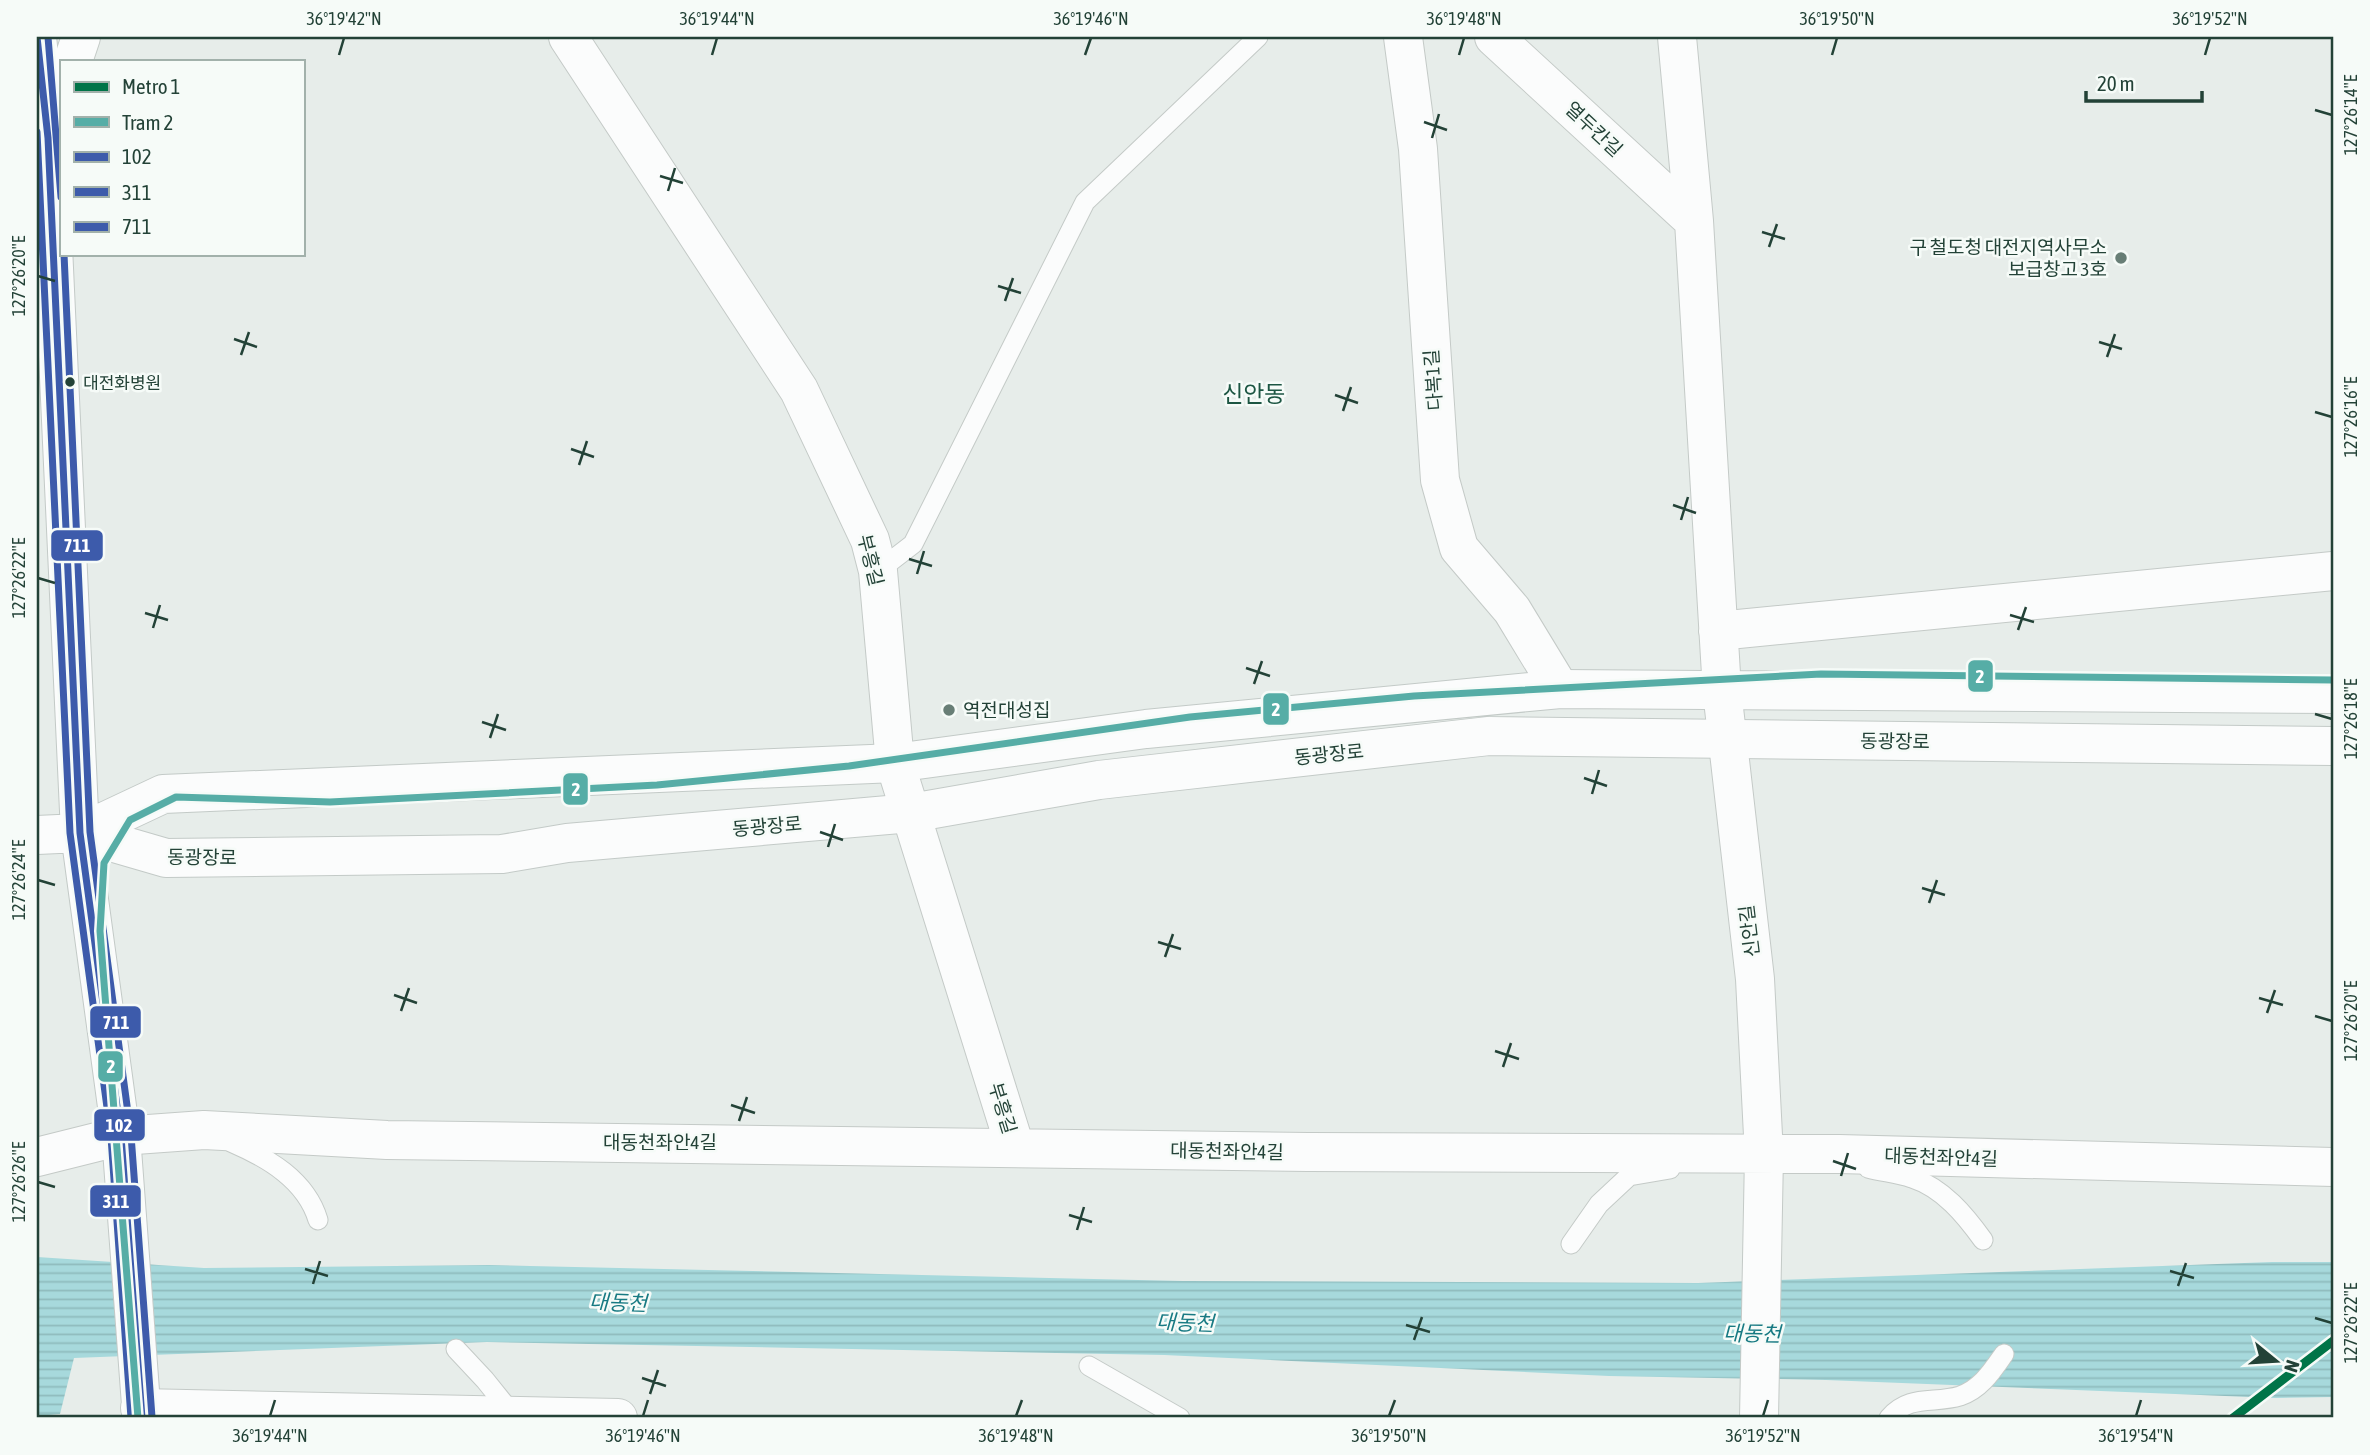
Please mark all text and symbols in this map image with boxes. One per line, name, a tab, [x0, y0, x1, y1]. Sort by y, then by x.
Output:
text: 36°19'42"N	[306, 8, 382, 29]
text: 36°19'44"N	[679, 8, 755, 29]
text: 36°19'46"N	[1053, 8, 1129, 29]
text: 36°19'48"N	[1426, 8, 1502, 29]
text: 36°19'50"N	[1799, 8, 1875, 29]
text: 36°19'52"N	[2172, 8, 2248, 29]
legend	[60, 60, 304, 256]
scale bar	[2086, 60, 2202, 104]
text: 20 m	[2097, 71, 2135, 95]
text: Metro 1	[122, 74, 180, 98]
text: 127°26'14"E	[2340, 74, 2361, 155]
street label: 열두칸길	[1561, 97, 1627, 161]
text: Tram 2	[122, 110, 173, 134]
text: 102	[122, 144, 152, 168]
text: 311	[122, 180, 152, 204]
text: 711	[122, 214, 152, 238]
text: 127°26'20"E	[8, 235, 29, 316]
place label: 구 철도청 대전지역사무소 보급창고 3호	[1910, 236, 2107, 280]
marker: 구 철도청 대전지역사무소 보급창고 3호	[2113, 250, 2129, 266]
street label: 다복1길	[1420, 349, 1446, 411]
place label: 대전화병원	[83, 373, 161, 393]
marker: 대전화병원	[63, 375, 77, 389]
text: 127°26'16"E	[2340, 376, 2361, 457]
district label: 신안동	[1222, 381, 1286, 407]
line badge: 711	[50, 529, 104, 562]
street label: 부흥길	[854, 532, 888, 588]
text: 711	[64, 534, 90, 556]
text: 127°26'22"E	[8, 537, 29, 618]
line badge: 2	[1967, 659, 1994, 693]
text: 2	[1976, 665, 1985, 687]
text: 127°26'18"E	[2340, 678, 2361, 759]
line badge: 2	[1262, 692, 1290, 726]
text: 2	[1272, 698, 1281, 720]
place label: 역전대성집	[963, 699, 1050, 721]
marker: 역전대성집	[941, 702, 957, 718]
street label: 동광장로	[1860, 729, 1930, 753]
street label: 동광장로	[1293, 739, 1365, 769]
line badge: 2	[562, 772, 589, 806]
text: 2	[572, 778, 581, 800]
street label: 동광장로	[731, 812, 803, 840]
text: 127°26'24"E	[8, 839, 29, 920]
street label: 동광장로	[167, 845, 237, 869]
street label: 신안길	[1735, 904, 1763, 958]
text: 127°26'20"E	[2340, 980, 2361, 1061]
line badge: 711	[89, 1005, 142, 1039]
text: 711	[103, 1011, 129, 1033]
line badge: 2	[97, 1050, 124, 1083]
text: 2	[107, 1055, 116, 1077]
street label: 부흥길	[985, 1080, 1021, 1136]
line badge: 102	[93, 1108, 146, 1142]
text: 102	[106, 1114, 132, 1136]
street label: 대동천좌안4길	[603, 1131, 717, 1153]
street label: 대동천좌안4길	[1170, 1139, 1284, 1163]
text: 127°26'26"E	[8, 1141, 29, 1222]
street label: 대동천좌안4길	[1884, 1144, 1998, 1170]
line badge: 311	[89, 1184, 142, 1218]
text: 311	[103, 1190, 129, 1212]
text: 127°26'22"E	[2340, 1282, 2361, 1363]
water label: 대동천	[589, 1289, 650, 1315]
water label: 대동천	[1156, 1309, 1217, 1335]
water label: 대동천	[1723, 1320, 1784, 1346]
north arrow	[2240, 1326, 2310, 1396]
text: N	[2280, 1358, 2304, 1375]
text: 36°19'44"N	[232, 1425, 308, 1446]
text: 36°19'46"N	[605, 1425, 681, 1446]
text: 36°19'48"N	[978, 1425, 1054, 1446]
text: 36°19'50"N	[1351, 1425, 1427, 1446]
text: 36°19'52"N	[1725, 1425, 1801, 1446]
text: 36°19'54"N	[2098, 1425, 2174, 1446]

